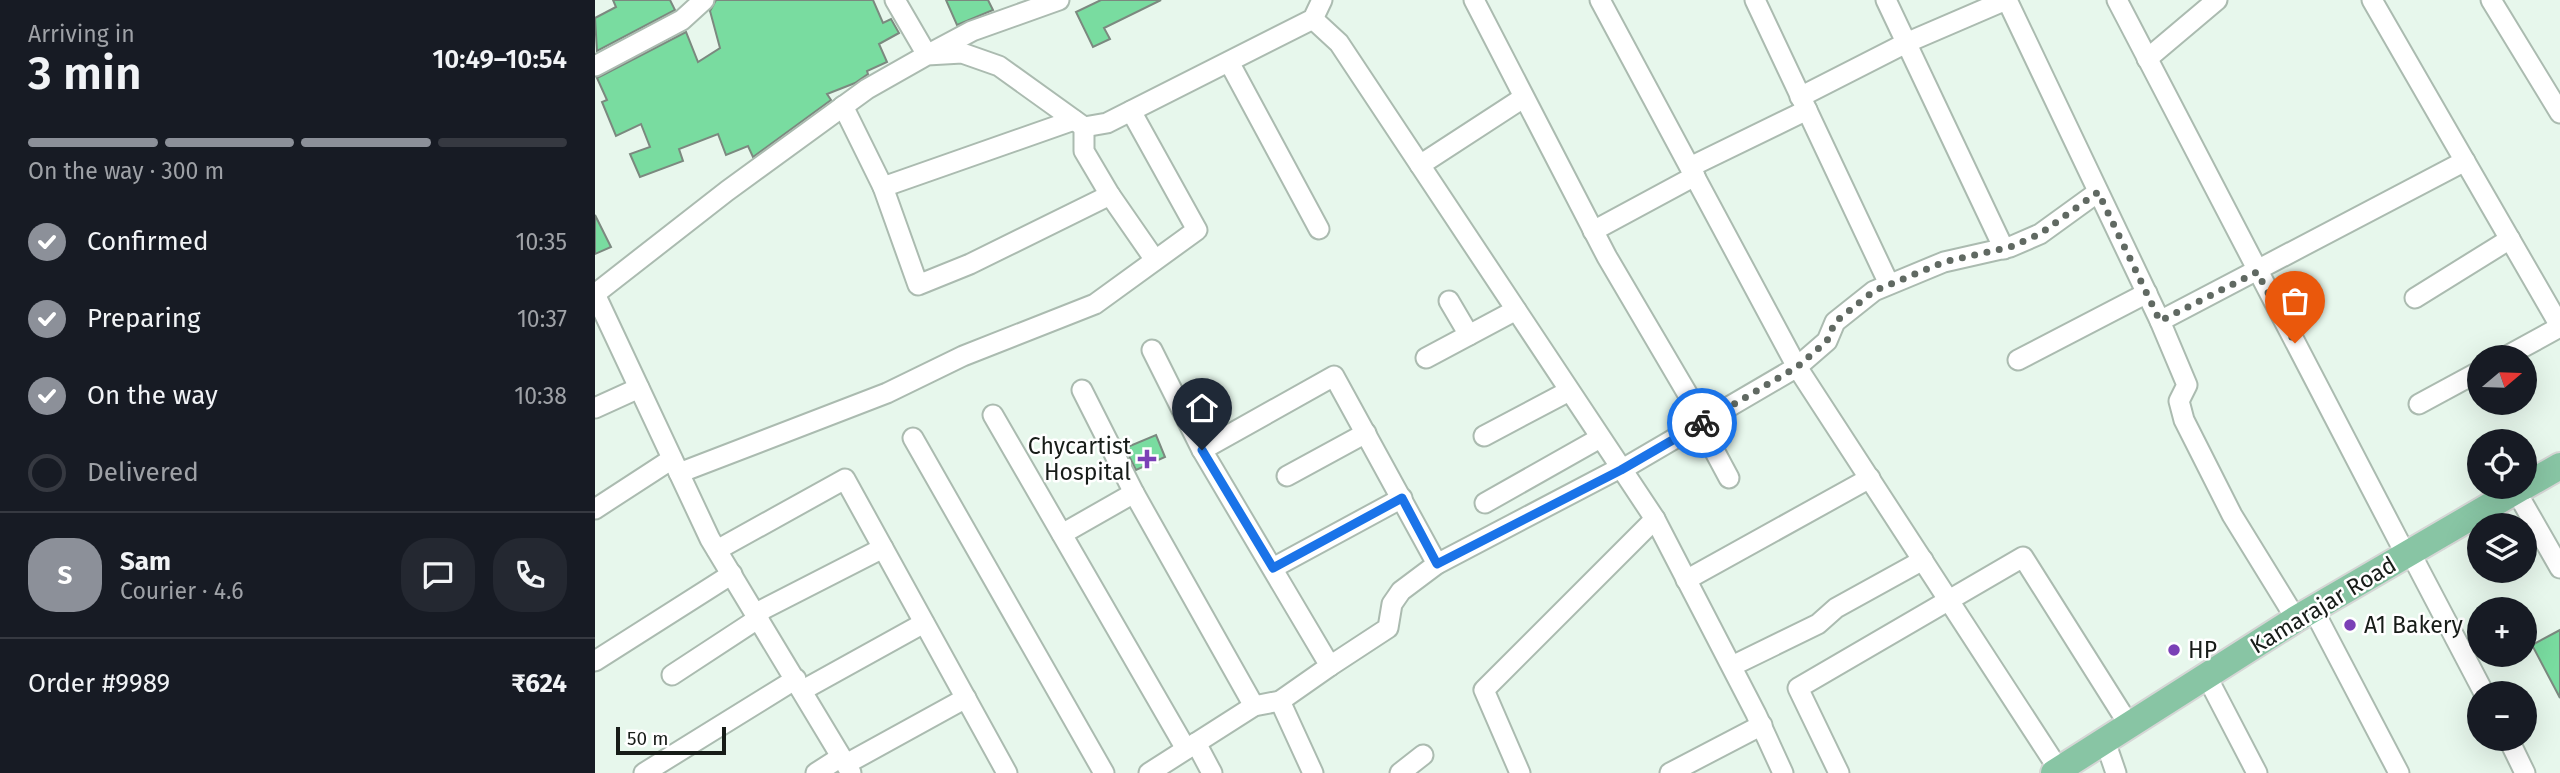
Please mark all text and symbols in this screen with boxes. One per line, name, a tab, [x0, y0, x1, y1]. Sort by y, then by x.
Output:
text: Arriving in	[28, 20, 135, 48]
text: 10:49–10:54	[432, 44, 567, 75]
text: 3 min	[28, 46, 142, 101]
text: On the way · 300 m	[28, 157, 224, 185]
icon: check	[28, 223, 66, 261]
text: Confirmed	[87, 226, 208, 257]
text: 10:35	[515, 228, 567, 256]
pin	[2265, 271, 2325, 343]
icon: bag	[2276, 282, 2314, 320]
icon: check	[28, 300, 66, 338]
text: Preparing	[87, 303, 200, 334]
text: 10:37	[517, 305, 567, 333]
north arrow	[2467, 345, 2537, 415]
map controls	[2467, 345, 2537, 751]
icon: check	[28, 377, 66, 415]
pin	[1172, 378, 1232, 450]
text: On the way	[87, 380, 218, 411]
text: 10:38	[514, 382, 567, 410]
courier	[1667, 388, 1737, 458]
icon: home	[1183, 389, 1221, 427]
icon: bike	[1683, 404, 1721, 442]
button: locate	[2467, 429, 2537, 499]
place label: Chycartist Hospital	[1028, 432, 1132, 486]
marker: Chycartist Hospital	[1137, 449, 1157, 469]
text: Delivered	[87, 457, 199, 488]
button: layers	[2467, 513, 2537, 583]
button: chat	[401, 538, 475, 612]
button: phone	[493, 538, 567, 612]
text: Sam	[120, 546, 171, 577]
street label: Kamarajar Road	[2245, 550, 2401, 660]
text: S	[58, 560, 72, 591]
text: Courier · 4.6	[120, 577, 244, 605]
button: +	[2467, 597, 2537, 667]
place label: A1 Bakery	[2364, 611, 2464, 639]
marker: A1 Bakery	[2342, 617, 2358, 633]
place label: HP	[2188, 636, 2217, 664]
marker: HP	[2166, 642, 2182, 658]
text: Order #9989	[28, 668, 170, 699]
text: ₹624	[511, 668, 567, 699]
button: −	[2467, 681, 2537, 751]
scale bar	[616, 724, 726, 756]
text: 50 m	[627, 727, 668, 750]

